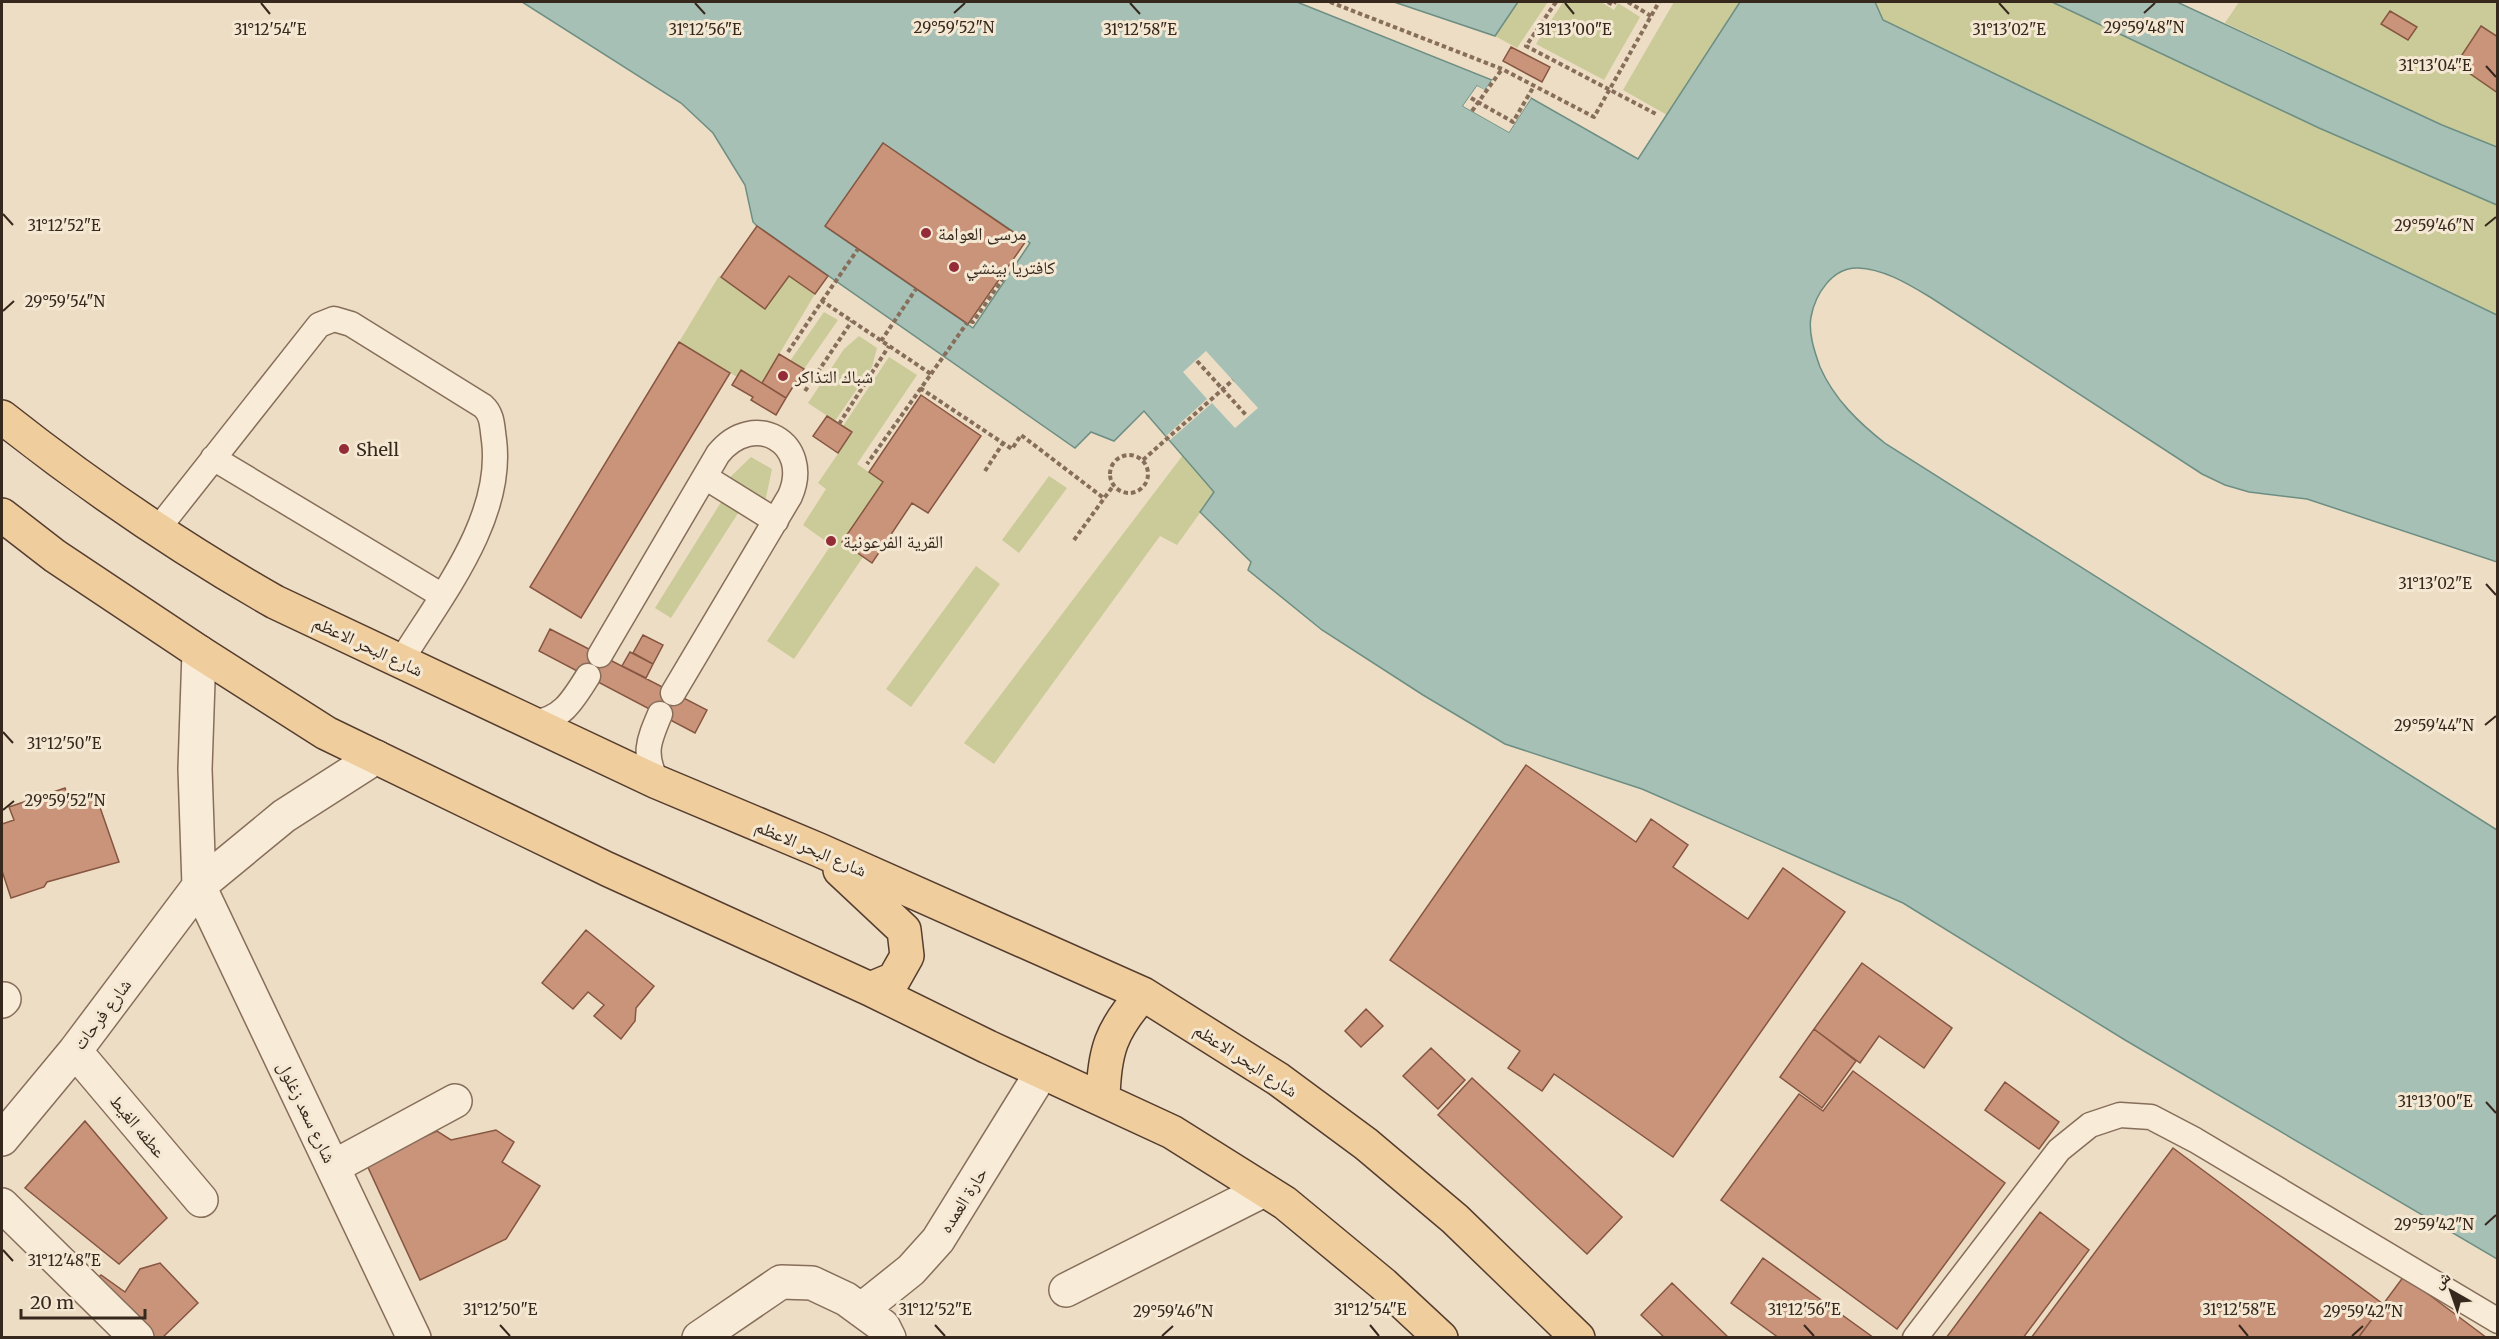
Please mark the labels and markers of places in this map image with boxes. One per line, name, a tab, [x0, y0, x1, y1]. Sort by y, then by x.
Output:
place label: مرسى العوامة	[938, 222, 1027, 245]
marker: مرسى العوامة	[919, 226, 933, 240]
place label: كافتريا بينشي	[966, 256, 1056, 282]
marker: كافتريا بينشي	[947, 260, 961, 274]
place label: شباك التذاكر	[794, 365, 873, 388]
marker: شباك التذاكر	[776, 369, 790, 383]
place label: Shell	[356, 438, 399, 461]
marker: Shell	[337, 442, 351, 456]
place label: القرية الفرعونية	[843, 530, 943, 553]
marker: القرية الفرعونية	[824, 534, 838, 548]

